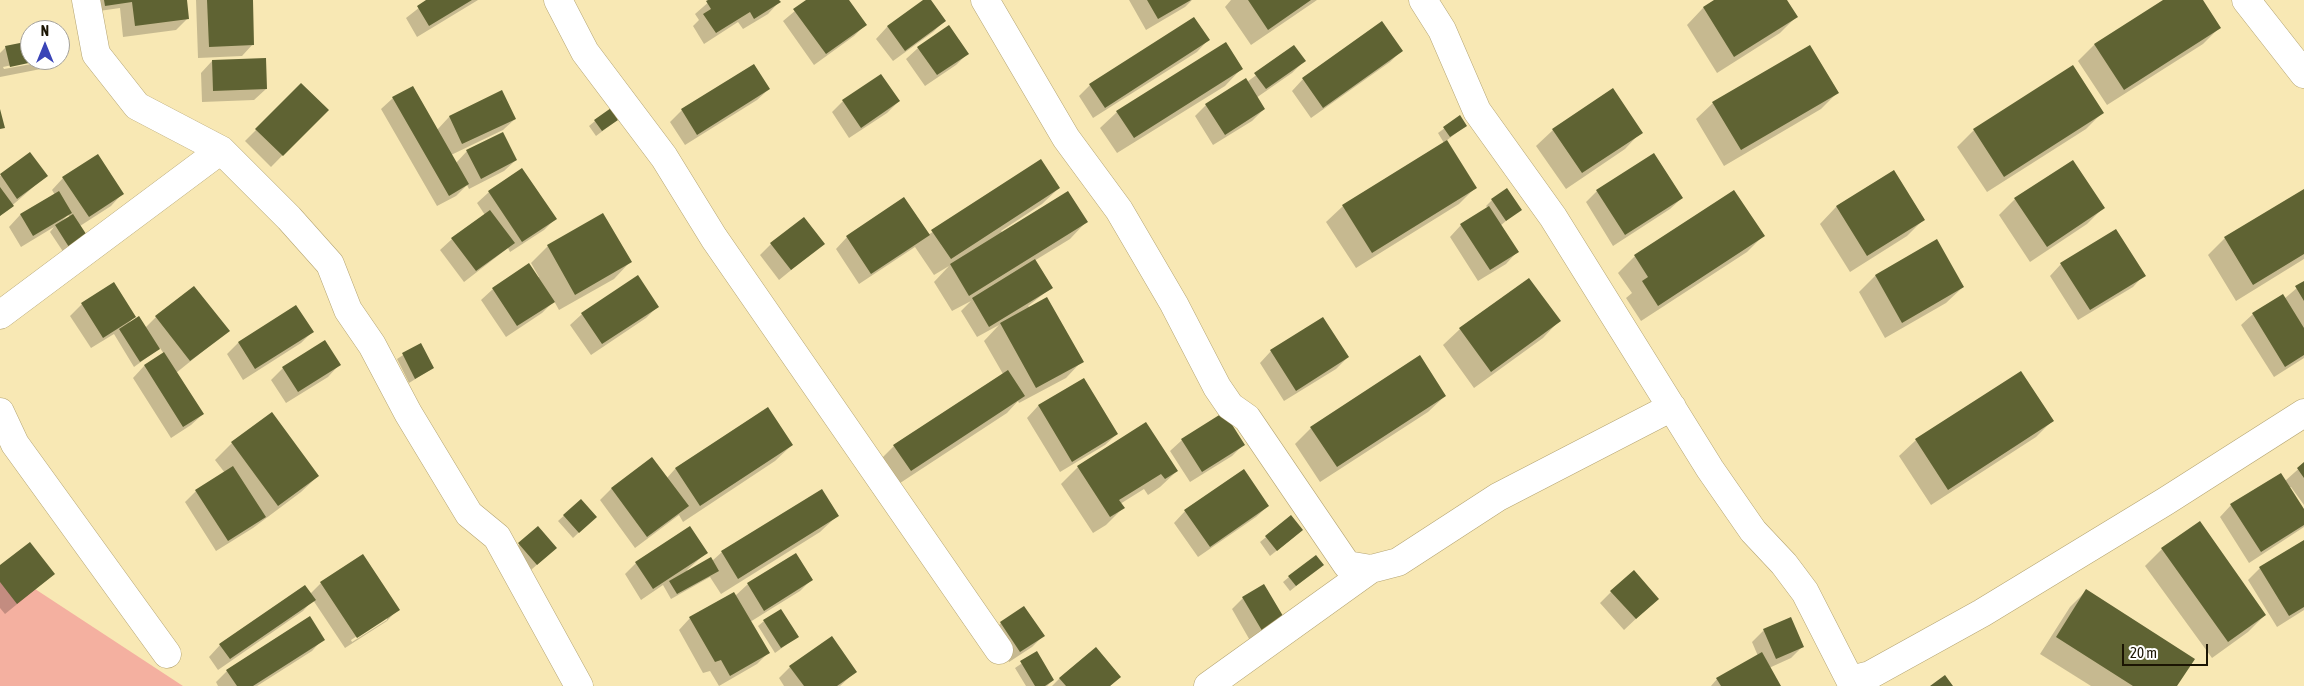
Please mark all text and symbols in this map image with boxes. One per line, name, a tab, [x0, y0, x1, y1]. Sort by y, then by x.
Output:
north arrow	[20, 20, 70, 70]
text: N	[41, 23, 49, 39]
scale bar	[2124, 634, 2210, 666]
text: 20 m	[2130, 644, 2157, 661]

